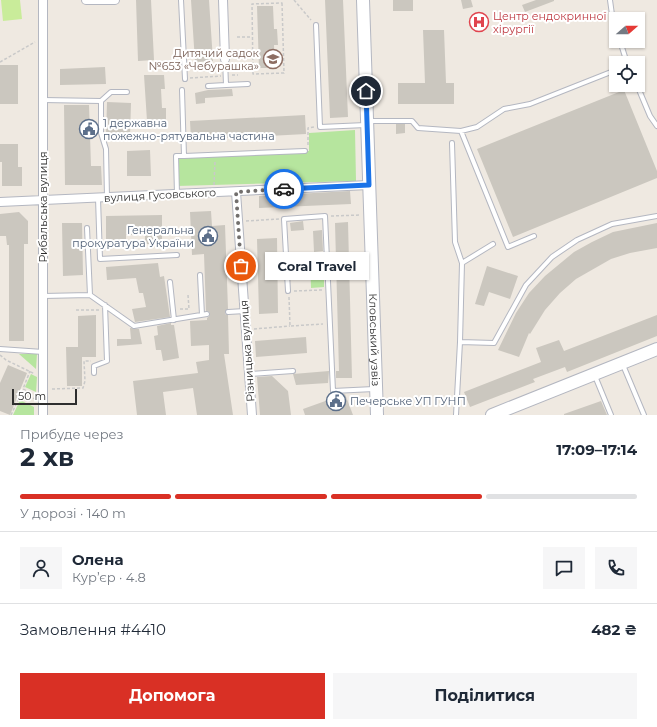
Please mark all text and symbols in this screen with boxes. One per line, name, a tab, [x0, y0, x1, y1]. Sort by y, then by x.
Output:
place label: Центр ендокринної хірургії	[493, 9, 607, 36]
hospital icon: Центр ендокринної хірургії	[468, 11, 490, 33]
north arrow	[609, 12, 645, 48]
map controls	[609, 12, 645, 92]
place label: Дитячий садок №653 «Чебурашка»	[149, 46, 260, 73]
school or university icon: Дитячий садок №653 «Чебурашка»	[262, 48, 284, 70]
button: locate	[609, 56, 645, 92]
pin	[349, 74, 383, 108]
icon: home	[355, 80, 377, 102]
place label: 1 державна пожежно-рятувальна частина	[103, 116, 275, 143]
public building icon: 1 державна пожежно-рятувальна частина	[78, 118, 100, 140]
street label: Рибальська вулиця	[36, 151, 50, 263]
courier	[264, 169, 304, 209]
icon: car	[273, 178, 295, 200]
street label: вулиця Гусовського	[103, 185, 217, 205]
place label: Генеральна прокуратура України	[72, 223, 194, 250]
public building icon: Генеральна прокуратура України	[197, 225, 219, 247]
pin	[224, 249, 258, 283]
callout: Coral Travel	[265, 252, 369, 280]
icon: bag	[230, 255, 252, 277]
text: Coral Travel	[278, 258, 356, 274]
street label: Кловський узвіз	[366, 293, 383, 386]
street label: Різницька вулиця	[236, 300, 258, 402]
scale bar	[12, 387, 77, 406]
text: 50 m	[18, 389, 46, 403]
public building icon: Печерське УП ГУНП	[325, 390, 347, 412]
place label: Печерське УП ГУНП	[350, 394, 466, 408]
text: Прибуде через	[20, 426, 124, 442]
text: 17:09–17:14	[556, 440, 637, 459]
text: 2 хв	[20, 441, 74, 473]
text: У дорозі · 140 m	[20, 505, 126, 521]
button: person	[20, 547, 62, 589]
button: chat	[543, 547, 585, 589]
button: phone	[595, 547, 637, 589]
text: Олена	[72, 550, 123, 569]
text: Кур’єр · 4.8	[72, 569, 146, 585]
text: Замовлення #4410	[20, 620, 166, 639]
text: 482 ₴	[591, 620, 637, 639]
button: Допомога	[20, 673, 325, 719]
button: Поділитися	[333, 673, 637, 719]

